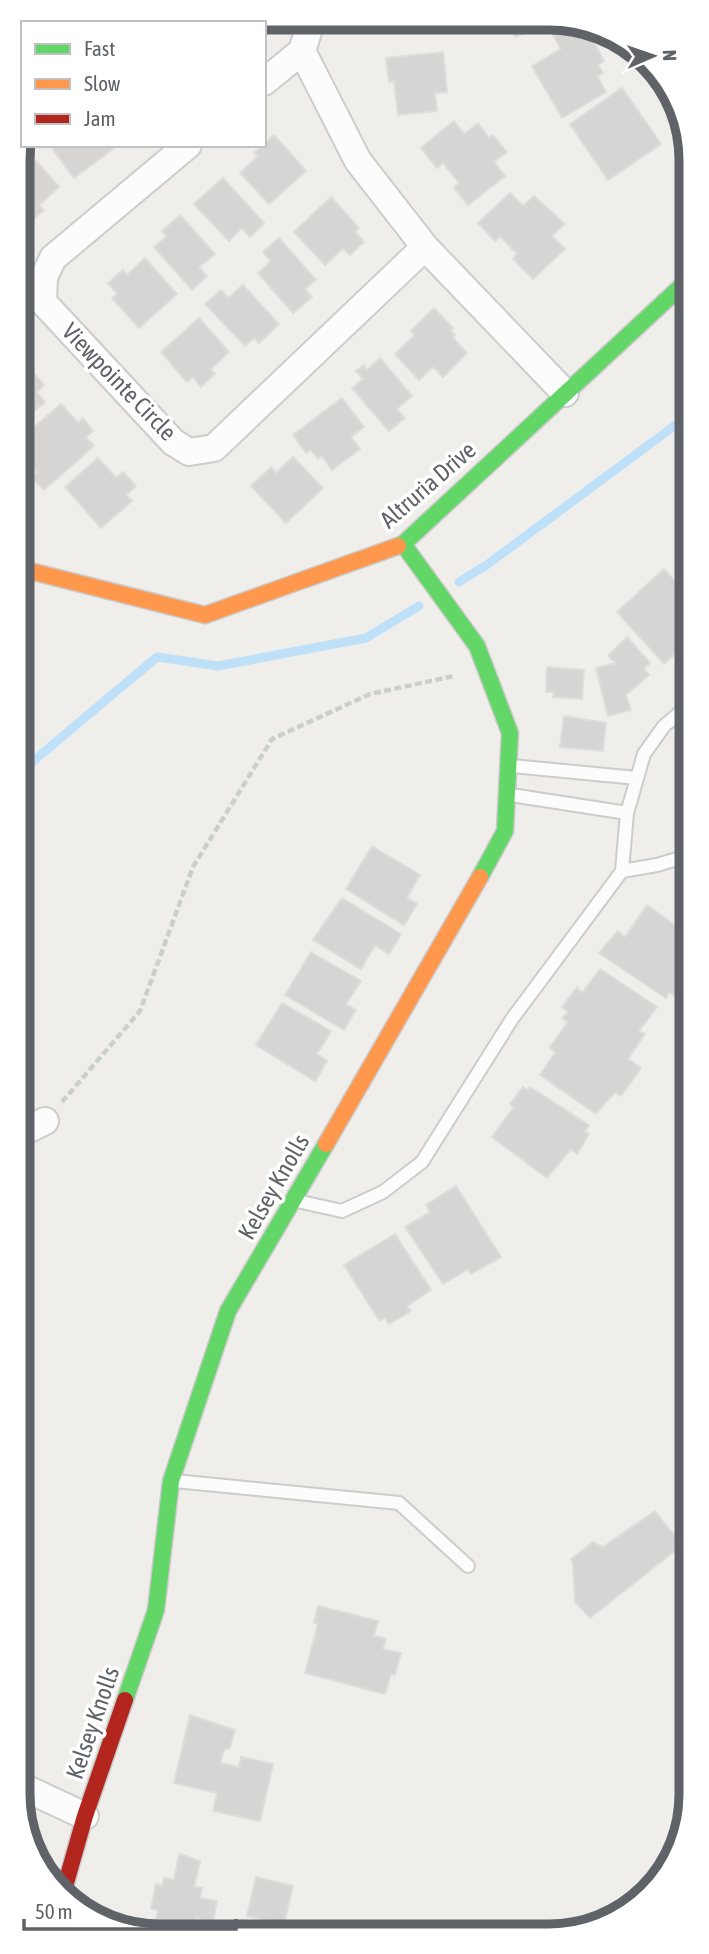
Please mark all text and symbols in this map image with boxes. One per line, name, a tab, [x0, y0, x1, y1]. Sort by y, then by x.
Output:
legend	[21, 21, 266, 147]
north arrow	[618, 21, 688, 91]
text: Fast	[84, 36, 115, 60]
text: N	[659, 49, 681, 61]
text: Slow	[84, 71, 121, 95]
text: Jam	[84, 106, 116, 130]
street label: Viewpointe Circle	[57, 318, 182, 446]
street label: Altruria Drive	[375, 436, 481, 533]
street label: Kelsey Knolls	[233, 1129, 314, 1244]
street label: Kelsey Knolls	[61, 1663, 124, 1782]
scale bar	[24, 1888, 236, 1932]
text: 50 m	[35, 1899, 73, 1923]

